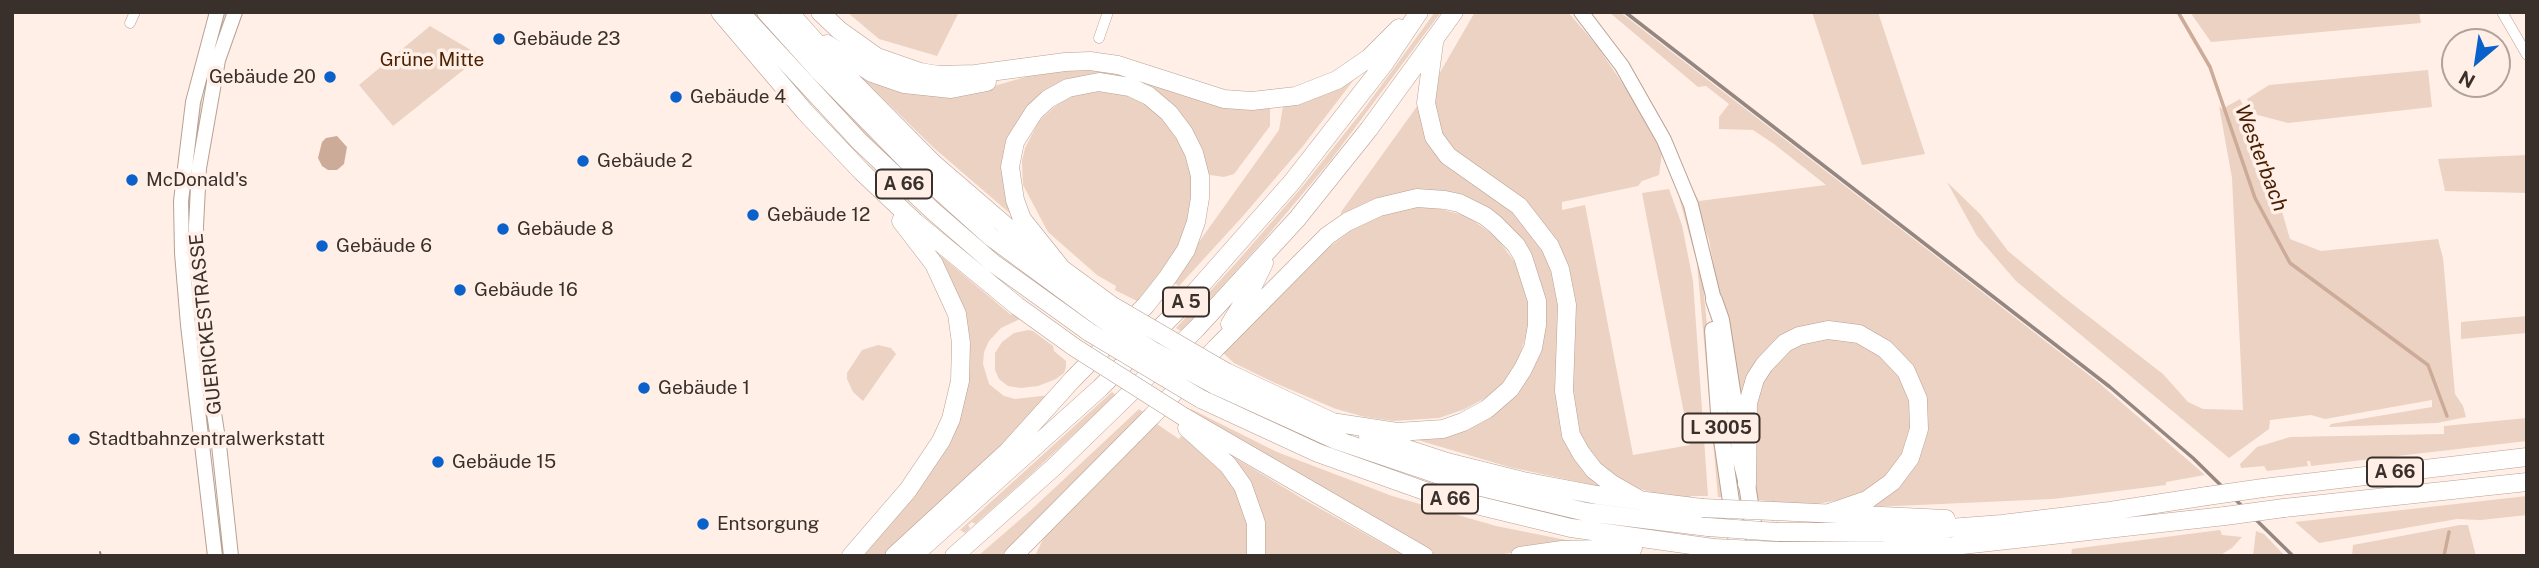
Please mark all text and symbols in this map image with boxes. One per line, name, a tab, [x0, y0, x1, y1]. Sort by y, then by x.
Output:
place label: Gebäude 23	[513, 28, 620, 50]
north arrow	[2441, 28, 2511, 98]
marker: Gebäude 23	[491, 31, 507, 47]
park label: Grüne Mitte	[380, 49, 484, 71]
place label: Gebäude 20	[209, 66, 316, 88]
text: N	[2455, 66, 2479, 93]
marker: Gebäude 20	[322, 69, 338, 85]
place label: Gebäude 4	[690, 86, 786, 108]
marker: Gebäude 4	[668, 89, 684, 105]
water label: Westerbach	[2229, 101, 2293, 215]
place label: Gebäude 2	[597, 150, 692, 172]
marker: Gebäude 2	[575, 153, 591, 169]
place label: McDonald's	[146, 169, 248, 191]
road number: A 66	[876, 169, 932, 198]
marker: McDonald's	[124, 172, 140, 188]
place label: Gebäude 12	[767, 204, 870, 226]
marker: Gebäude 12	[745, 207, 761, 223]
place label: Gebäude 8	[517, 218, 613, 240]
marker: Gebäude 8	[495, 221, 511, 237]
street label: GUERICKESTRASSE	[185, 232, 227, 416]
place label: Gebäude 6	[336, 235, 432, 257]
marker: Gebäude 6	[314, 238, 330, 254]
place label: Gebäude 16	[474, 279, 578, 301]
marker: Gebäude 16	[452, 282, 468, 298]
road number: A 5	[1163, 288, 1209, 316]
place label: Gebäude 1	[658, 377, 750, 399]
marker: Gebäude 1	[636, 380, 652, 396]
road number: L 3005	[1682, 414, 1760, 442]
place label: Stadtbahnzentralwerkstatt	[88, 428, 325, 450]
marker: Stadtbahnzentralwerkstatt	[66, 431, 82, 447]
place label: Gebäude 15	[452, 451, 556, 473]
marker: Gebäude 15	[430, 454, 446, 470]
road number: A 66	[2367, 458, 2423, 486]
road number: A 66	[1422, 485, 1478, 514]
place label: Entsorgung	[717, 513, 819, 535]
marker: Entsorgung	[695, 516, 711, 532]

